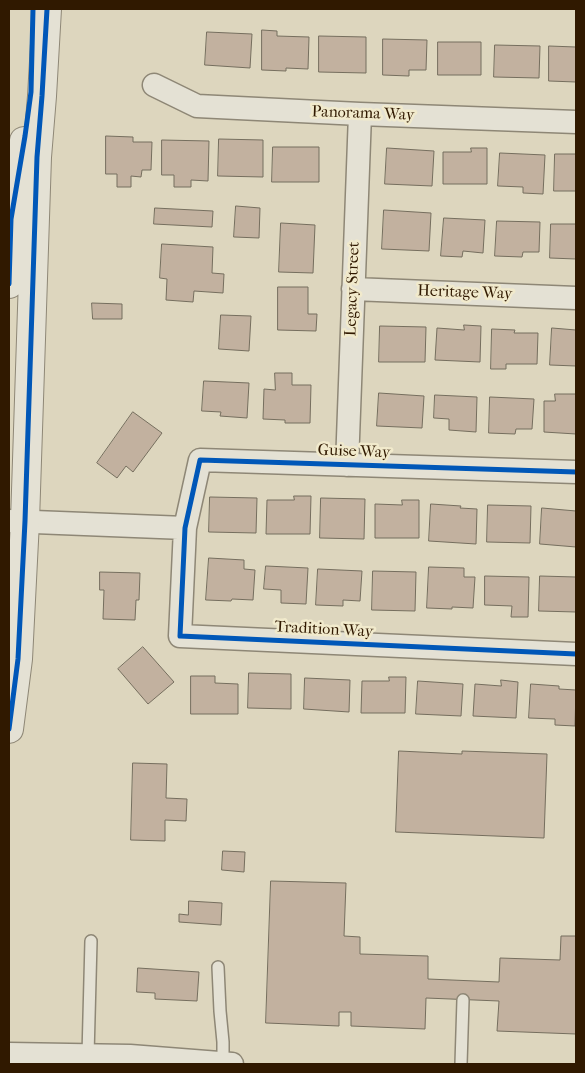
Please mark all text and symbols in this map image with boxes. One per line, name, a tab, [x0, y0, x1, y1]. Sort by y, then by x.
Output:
street label: Panorama Way	[311, 103, 415, 125]
street label: Legacy Street	[342, 241, 364, 337]
street label: Heritage Way	[417, 282, 513, 304]
street label: Guise Way	[317, 441, 391, 463]
street label: Tradition Way	[274, 618, 374, 642]

